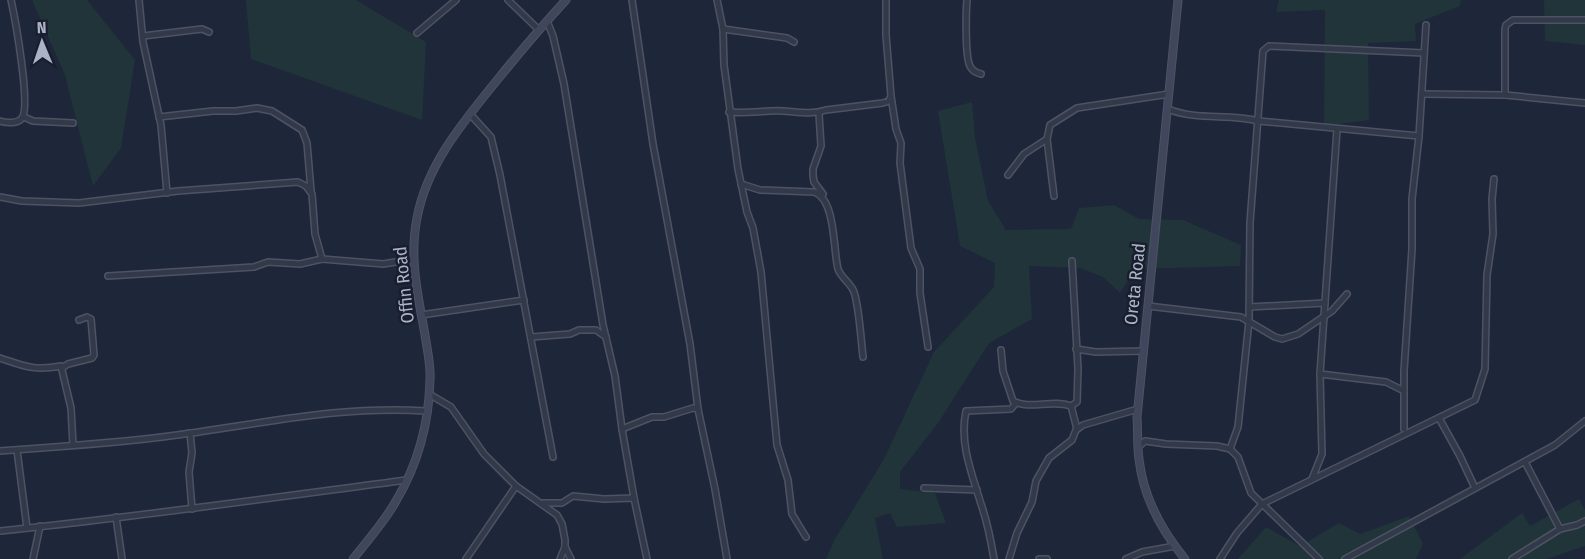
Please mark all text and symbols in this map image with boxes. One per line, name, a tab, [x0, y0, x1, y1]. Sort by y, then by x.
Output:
north arrow	[12, 12, 72, 72]
text: N	[36, 18, 47, 37]
street label: Oreta Road	[1120, 242, 1150, 326]
street label: Offin Road	[389, 245, 419, 325]

